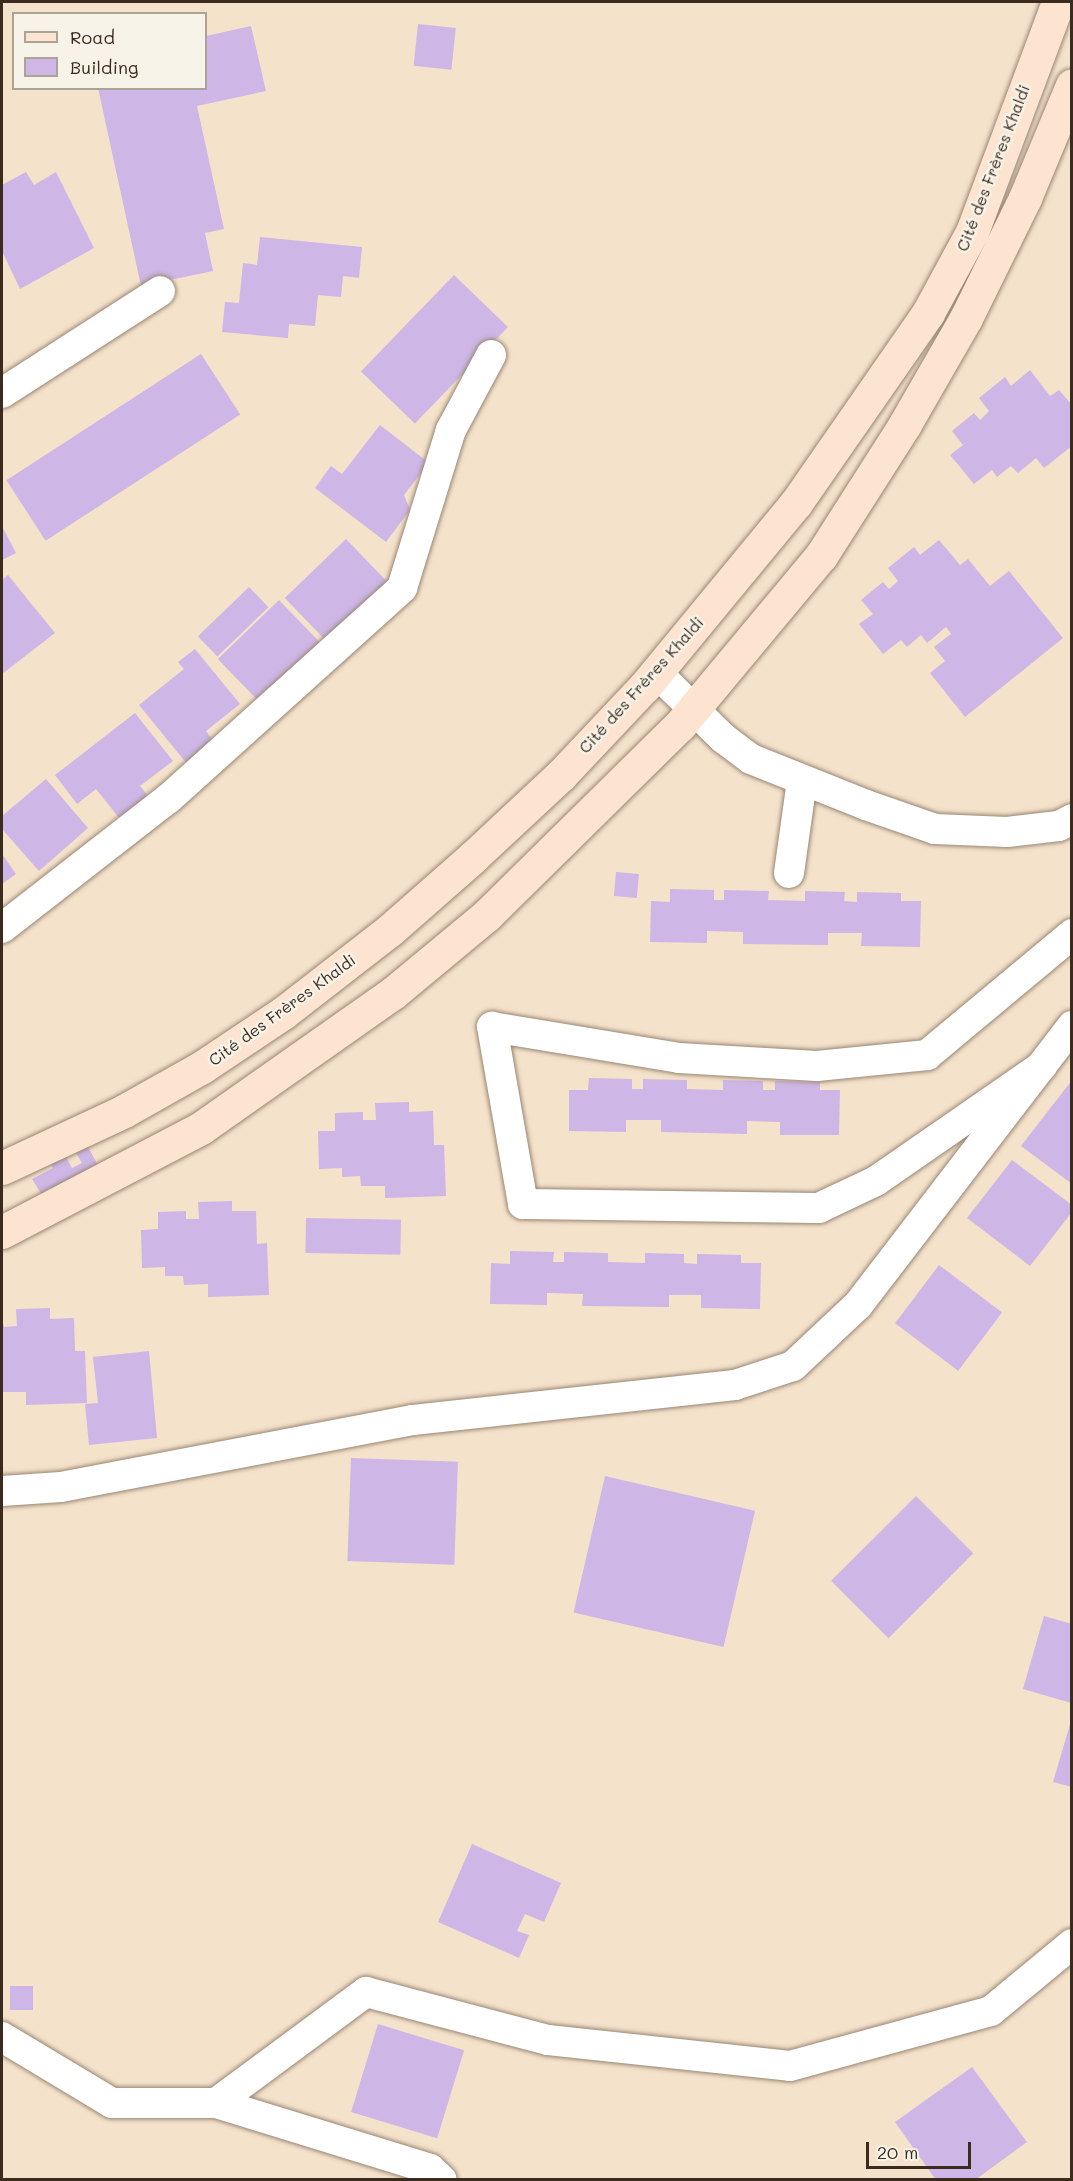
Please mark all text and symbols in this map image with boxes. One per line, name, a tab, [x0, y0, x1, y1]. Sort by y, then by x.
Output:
legend	[12, 12, 207, 90]
text: Road	[70, 25, 115, 49]
text: Building	[70, 55, 138, 79]
street label: Cité des Frères Khaldi	[952, 82, 1034, 254]
street label: Cité des Frères Khaldi	[575, 613, 707, 757]
street label: Cité des Frères Khaldi	[205, 950, 359, 1070]
scale bar	[869, 2130, 974, 2168]
text: 20 m	[877, 2140, 918, 2164]

